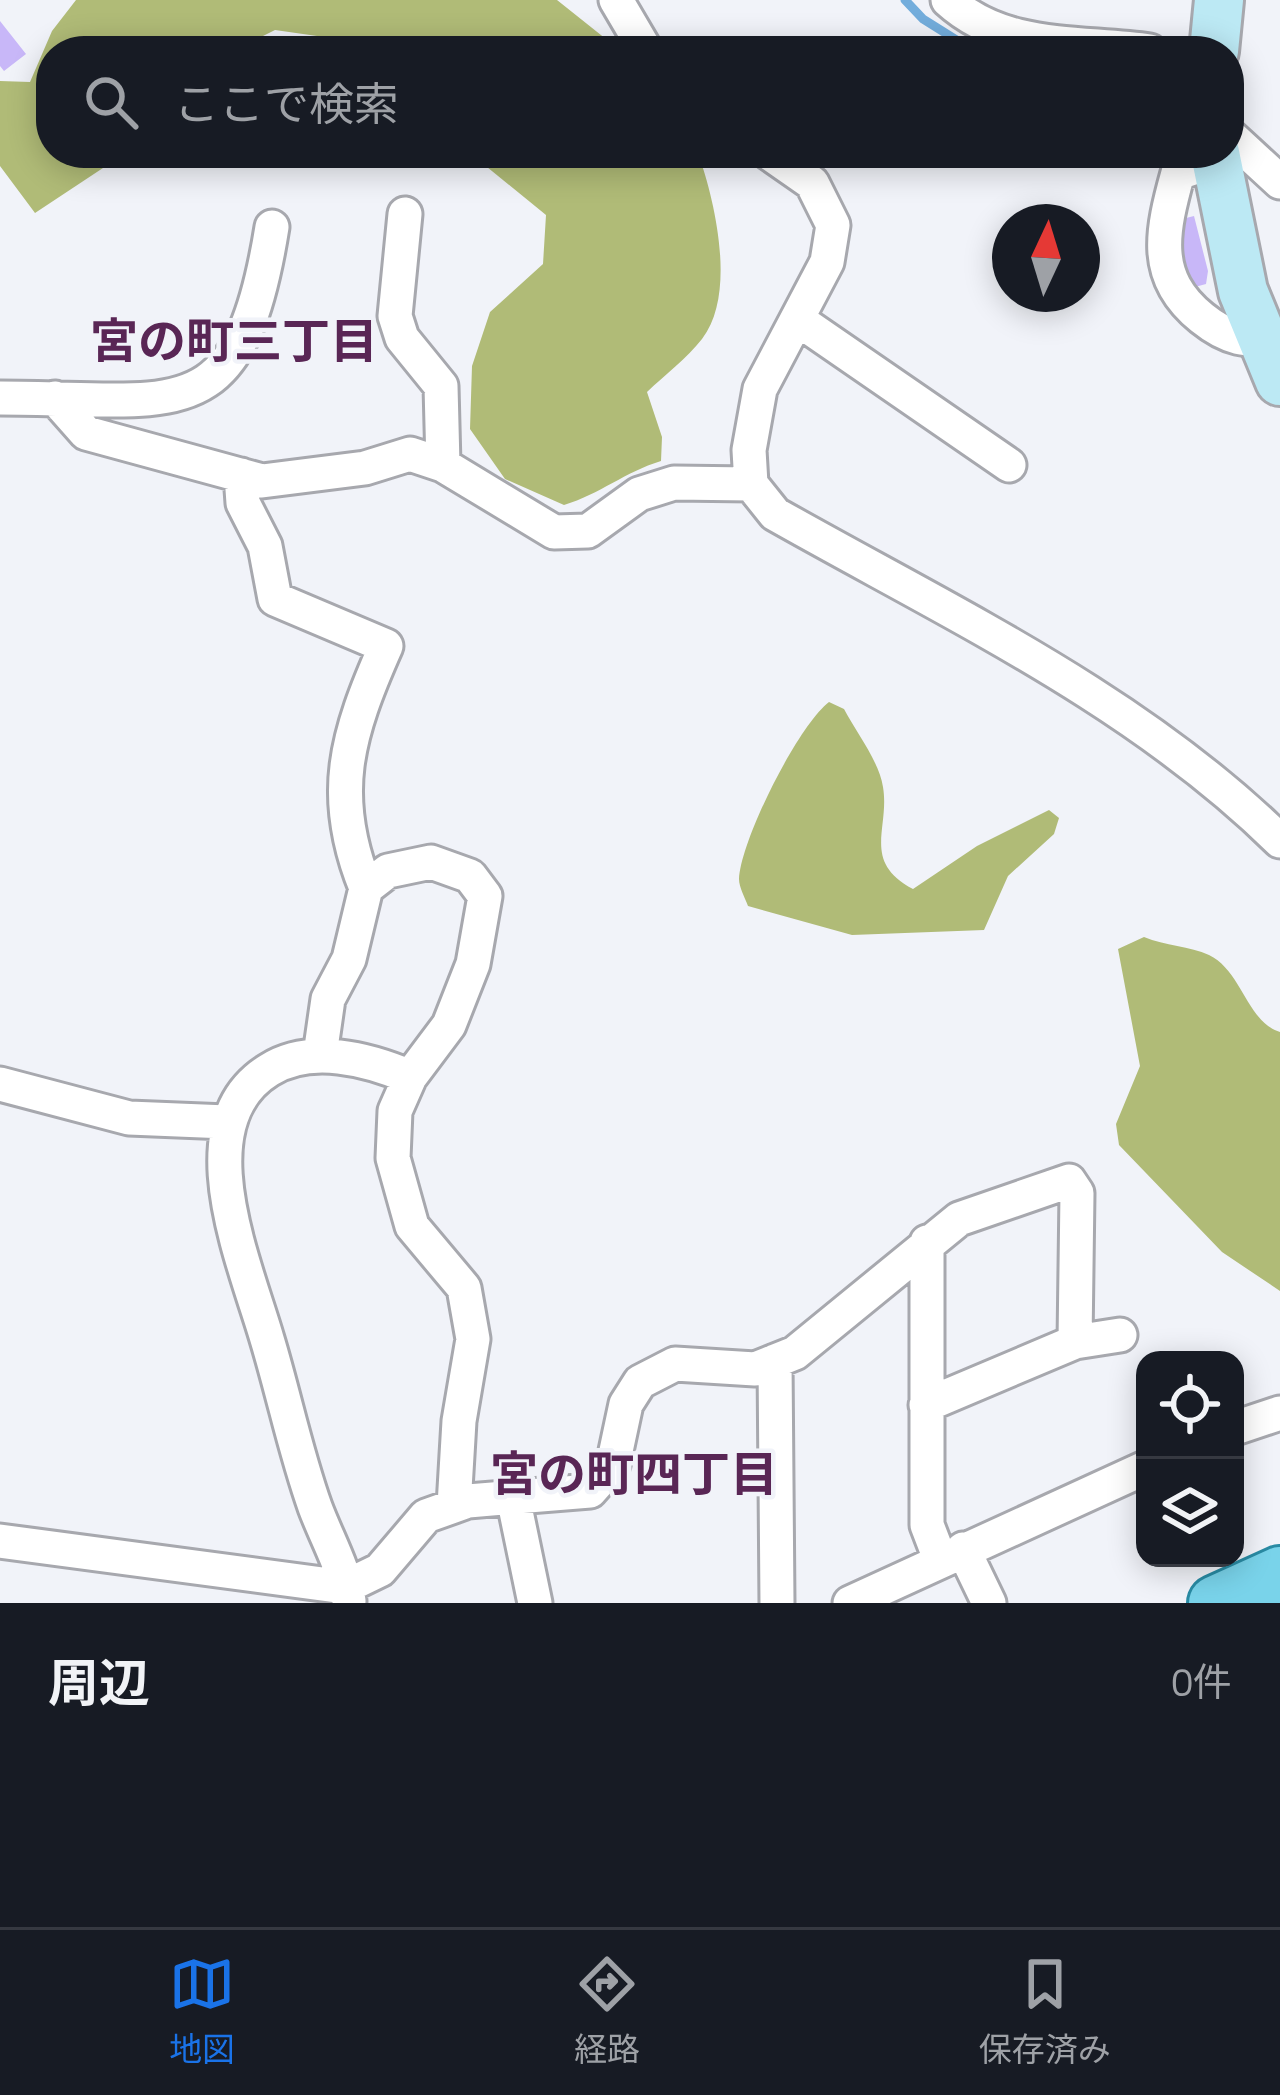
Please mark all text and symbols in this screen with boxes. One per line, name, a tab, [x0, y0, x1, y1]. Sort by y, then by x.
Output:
search box	[36, 36, 1244, 168]
icon: search	[78, 69, 144, 135]
text: ここで検索	[174, 69, 399, 137]
north arrow	[992, 204, 1100, 312]
district label: 宮の町三丁目	[90, 304, 378, 377]
map controls	[1136, 1351, 1244, 1567]
button: locate	[1136, 1351, 1244, 1459]
district label: 宮の町四丁目	[490, 1437, 778, 1510]
button: layers	[1136, 1459, 1244, 1567]
text: 周辺	[48, 1643, 150, 1721]
text: 0件	[1171, 1652, 1232, 1711]
tab: 地図	[169, 1951, 235, 2074]
tab: 経路	[574, 1951, 640, 2074]
tab: 保存済み	[979, 1951, 1111, 2074]

